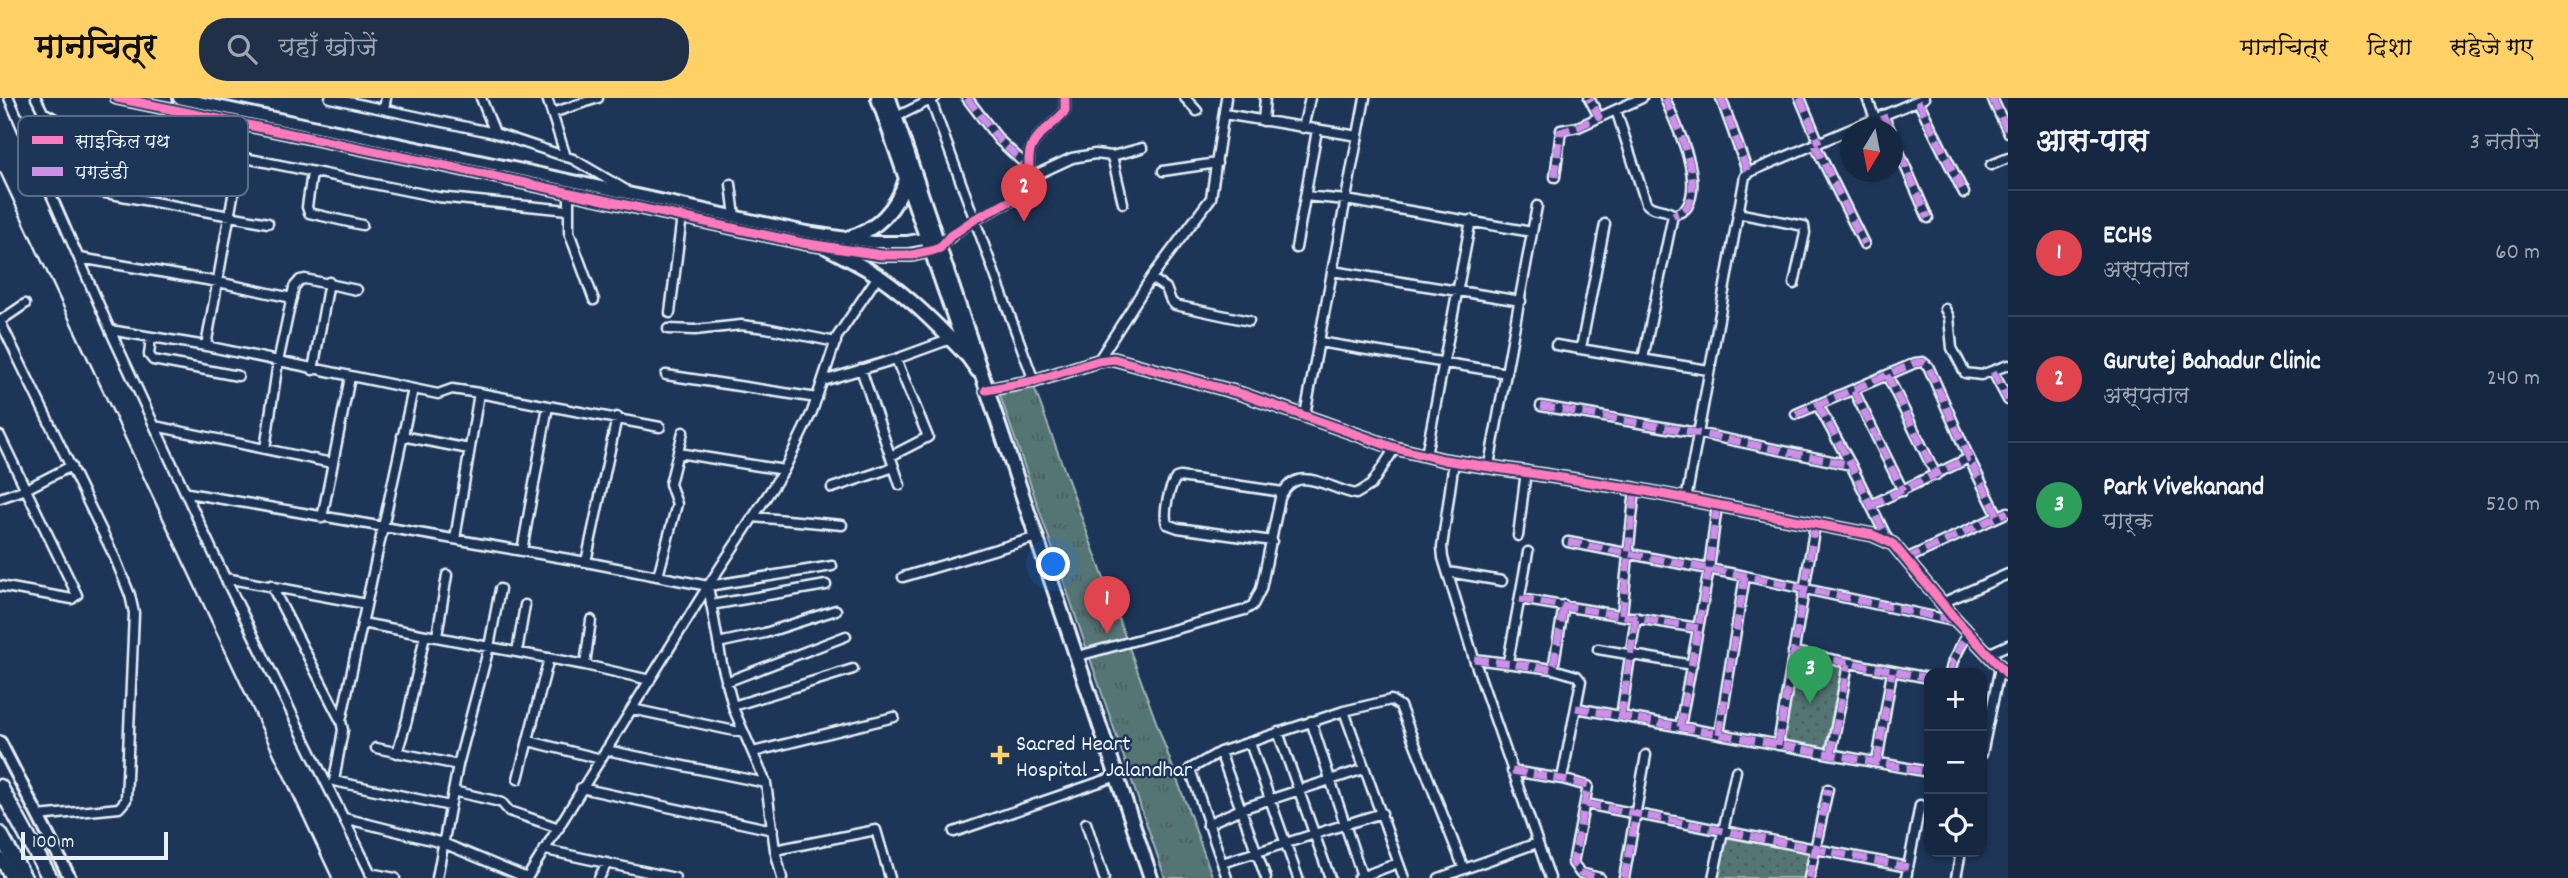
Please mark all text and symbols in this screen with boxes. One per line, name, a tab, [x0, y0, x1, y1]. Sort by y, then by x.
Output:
search box	[199, 18, 689, 81]
text: मानचित्र	[35, 26, 157, 73]
icon: search	[223, 30, 261, 68]
text: यहाँ खोजें	[279, 31, 377, 68]
text: मानचित्र	[2240, 32, 2328, 66]
text: दिशा	[2366, 32, 2412, 66]
text: सहेजे गए	[2450, 32, 2533, 66]
legend	[18, 116, 248, 196]
north arrow	[1840, 119, 1903, 182]
text: आस-पास	[2036, 122, 2148, 165]
text: 3 नतीजे	[2470, 127, 2540, 160]
text: साइकिल पथ	[74, 130, 170, 157]
text: पगडंडी	[74, 161, 128, 188]
pin: 2	[1001, 164, 1047, 222]
text: ECHS	[2103, 218, 2152, 255]
text: 1	[2056, 237, 2062, 270]
text: 60 m	[2495, 237, 2540, 270]
text: अस्पताल	[2103, 255, 2189, 288]
text: Gurutej Bahadur Clinic	[2103, 344, 2321, 381]
text: 2	[2054, 363, 2064, 396]
text: 240 m	[2487, 363, 2540, 396]
text: अस्पताल	[2103, 381, 2189, 414]
text: Park Vivekanand	[2103, 470, 2264, 507]
text: 3	[2054, 489, 2064, 522]
text: 520 m	[2486, 489, 2540, 522]
text: पार्क	[2103, 507, 2153, 540]
your location	[1036, 547, 1070, 581]
pin: 1	[1084, 576, 1130, 634]
pin: 3	[1787, 646, 1833, 704]
map controls	[1924, 668, 1987, 857]
button: +	[1924, 668, 1987, 731]
place label: Sacred Heart Hospital - Jalandhar	[1016, 729, 1193, 788]
button: −	[1924, 731, 1987, 794]
marker: Sacred Heart Hospital - Jalandhar	[990, 745, 1010, 765]
button: locate	[1924, 794, 1987, 857]
scale bar	[21, 829, 168, 861]
text: 100 m	[32, 830, 74, 857]

